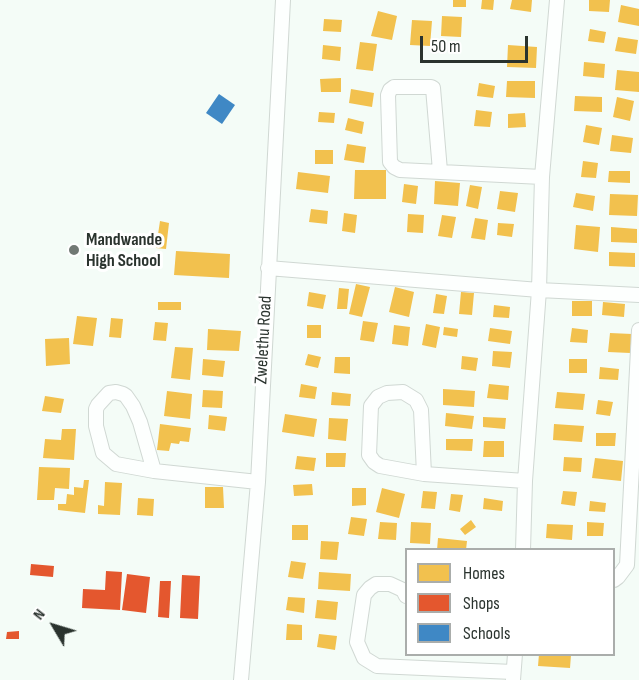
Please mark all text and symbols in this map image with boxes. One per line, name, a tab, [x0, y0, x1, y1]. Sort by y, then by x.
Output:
scale bar	[423, 24, 531, 62]
text: 50 m	[431, 36, 461, 57]
place label: Mandwande High School	[86, 229, 162, 272]
marker: Mandwande High School	[67, 243, 81, 257]
street label: Zwelethu Road	[251, 295, 277, 385]
legend	[405, 548, 615, 656]
text: Homes	[463, 563, 505, 584]
text: Shops	[463, 593, 500, 614]
north arrow	[24, 596, 84, 656]
text: N	[29, 605, 50, 624]
text: Schools	[463, 623, 510, 644]

